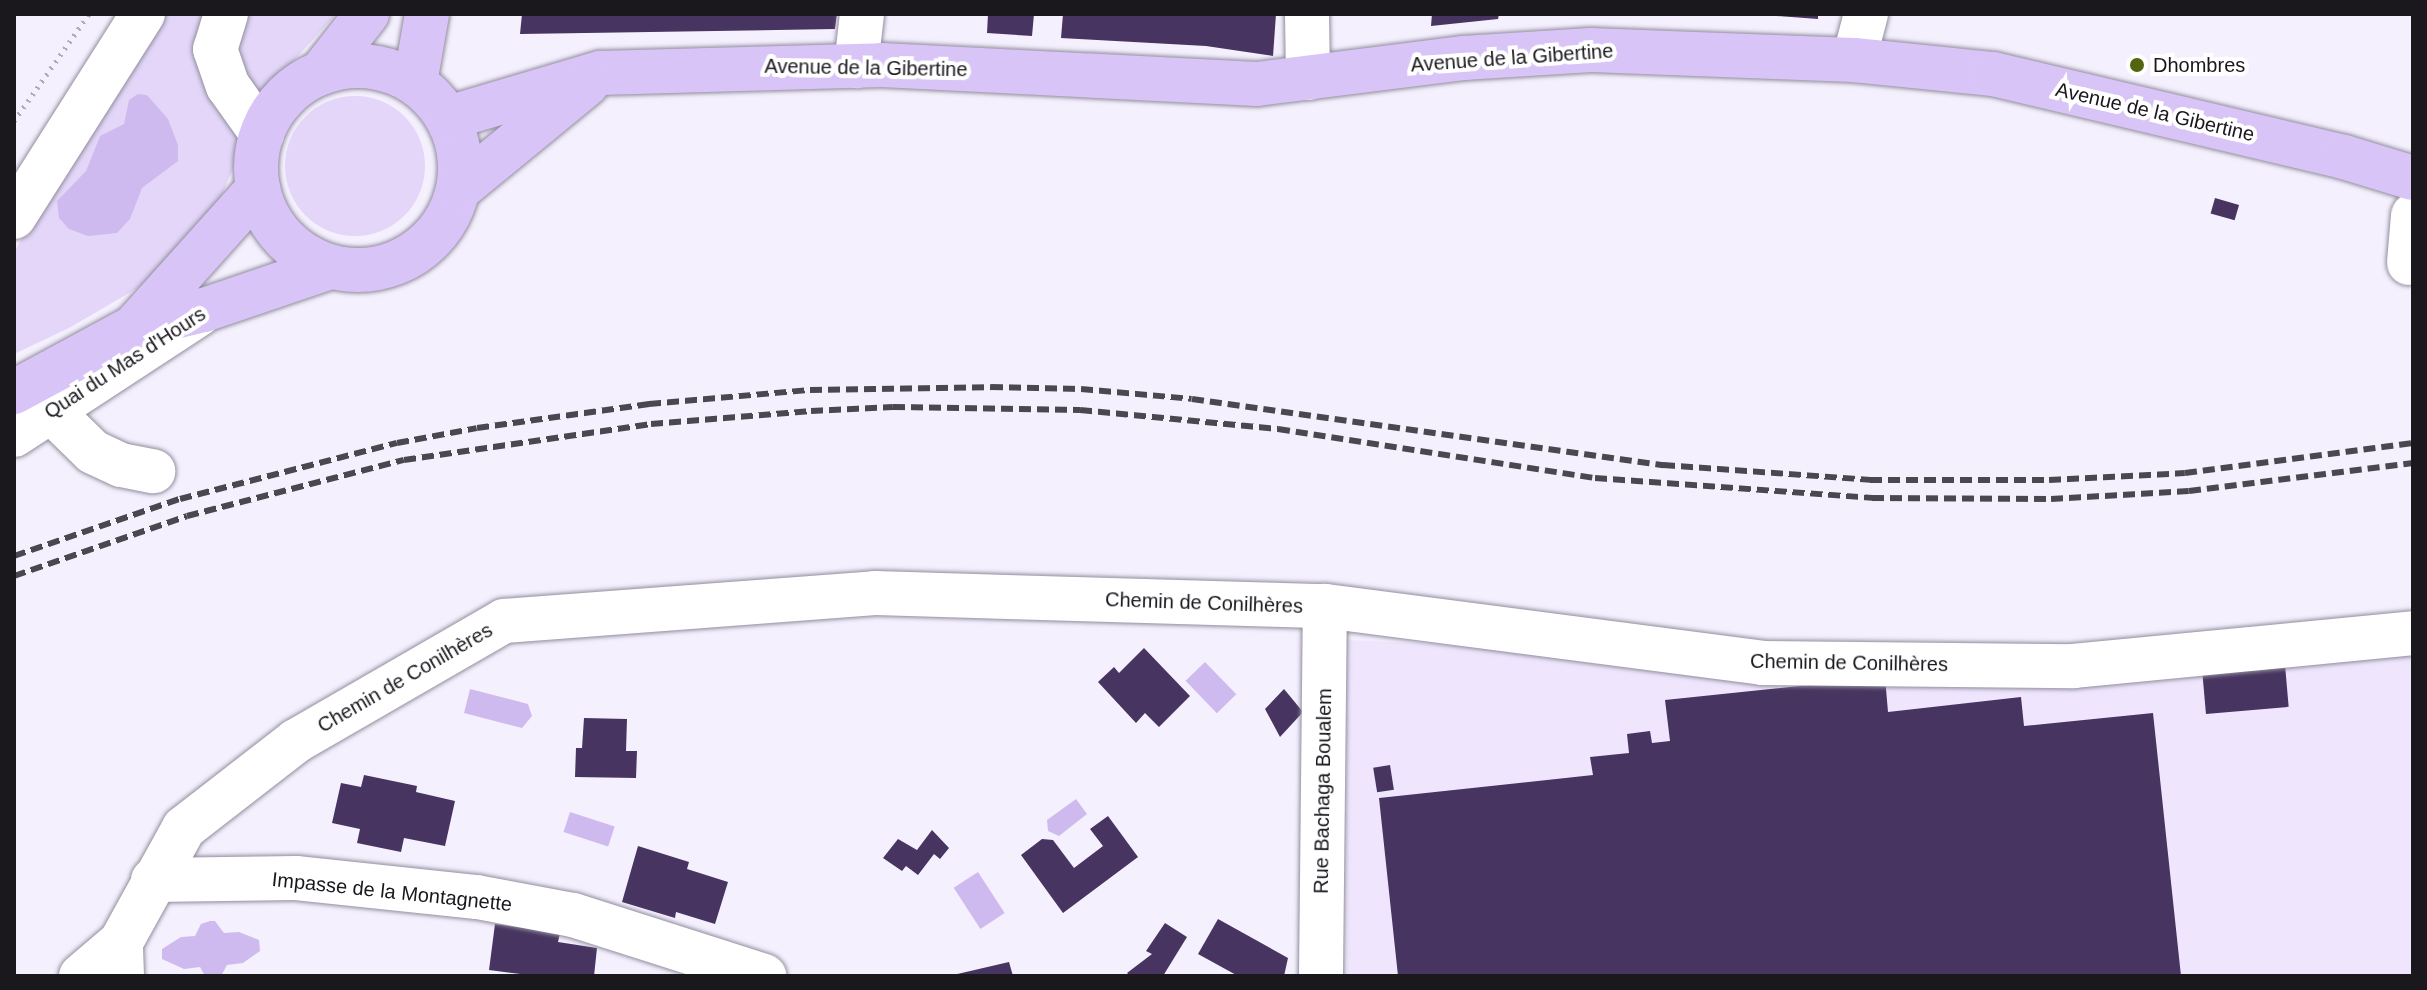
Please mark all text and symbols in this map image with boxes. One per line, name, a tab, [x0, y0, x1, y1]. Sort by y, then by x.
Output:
street label: Avenue de la Gibertine	[1410, 39, 1614, 77]
place label: Dhombres	[2153, 53, 2245, 77]
street label: Avenue de la Gibertine	[764, 54, 968, 82]
marker: Dhombres	[2128, 56, 2146, 74]
street label: Avenue de la Gibertine	[2053, 77, 2257, 147]
street label: Quai du Mas d'Hours	[40, 302, 210, 424]
street label: Chemin de Conilhères	[1105, 588, 1303, 618]
street label: Chemin de Conilhères	[313, 618, 497, 738]
street label: Chemin de Conilhères	[1750, 649, 1948, 677]
street label: Rue Bachaga Boualem	[1309, 688, 1337, 894]
street label: Impasse de la Montagnette	[271, 867, 513, 917]

